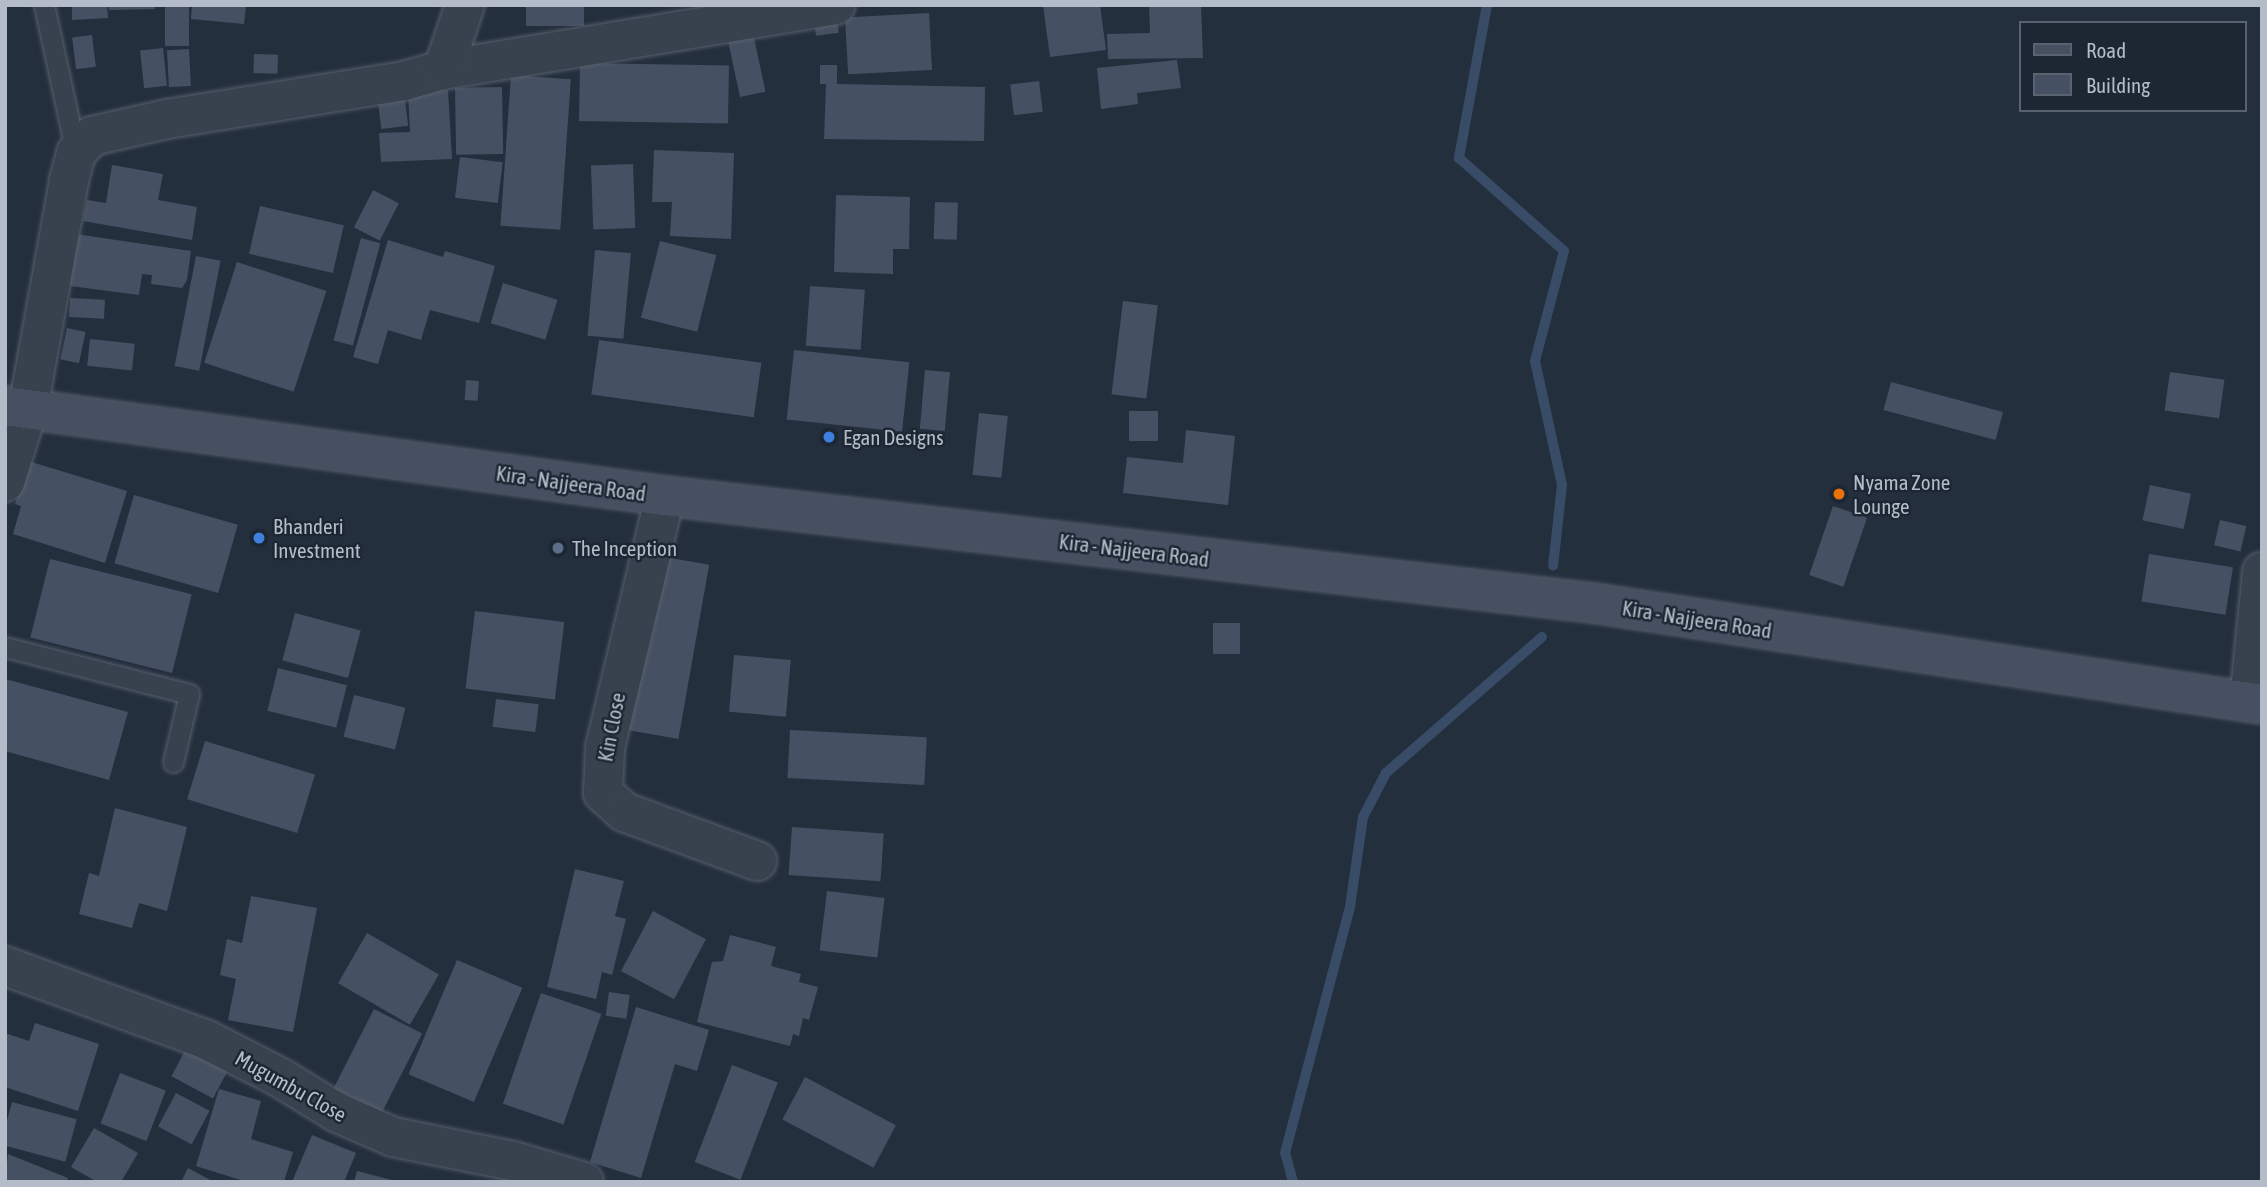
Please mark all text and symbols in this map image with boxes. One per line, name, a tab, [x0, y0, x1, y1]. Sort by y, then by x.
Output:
legend	[2018, 21, 2246, 112]
text: Road	[2086, 38, 2126, 62]
text: Building	[2086, 73, 2150, 97]
place label: Egan Designs	[843, 424, 944, 450]
marker: Egan Designs	[821, 429, 837, 445]
street label: Kira - Najjeera Road	[495, 460, 647, 506]
place label: Nyama Zone Lounge	[1853, 469, 1950, 519]
marker: Nyama Zone Lounge	[1831, 486, 1847, 502]
place label: Bhanderi Investment	[273, 513, 361, 563]
street label: Kira - Najjeera Road	[1058, 528, 1210, 572]
marker: Bhanderi Investment	[251, 530, 267, 546]
place label: The Inception	[572, 535, 677, 561]
marker: The Inception	[550, 540, 566, 556]
street label: Kira - Najjeera Road	[1620, 595, 1774, 643]
street label: Kin Close	[592, 690, 630, 764]
street label: Mugumbu Close	[231, 1045, 351, 1127]

